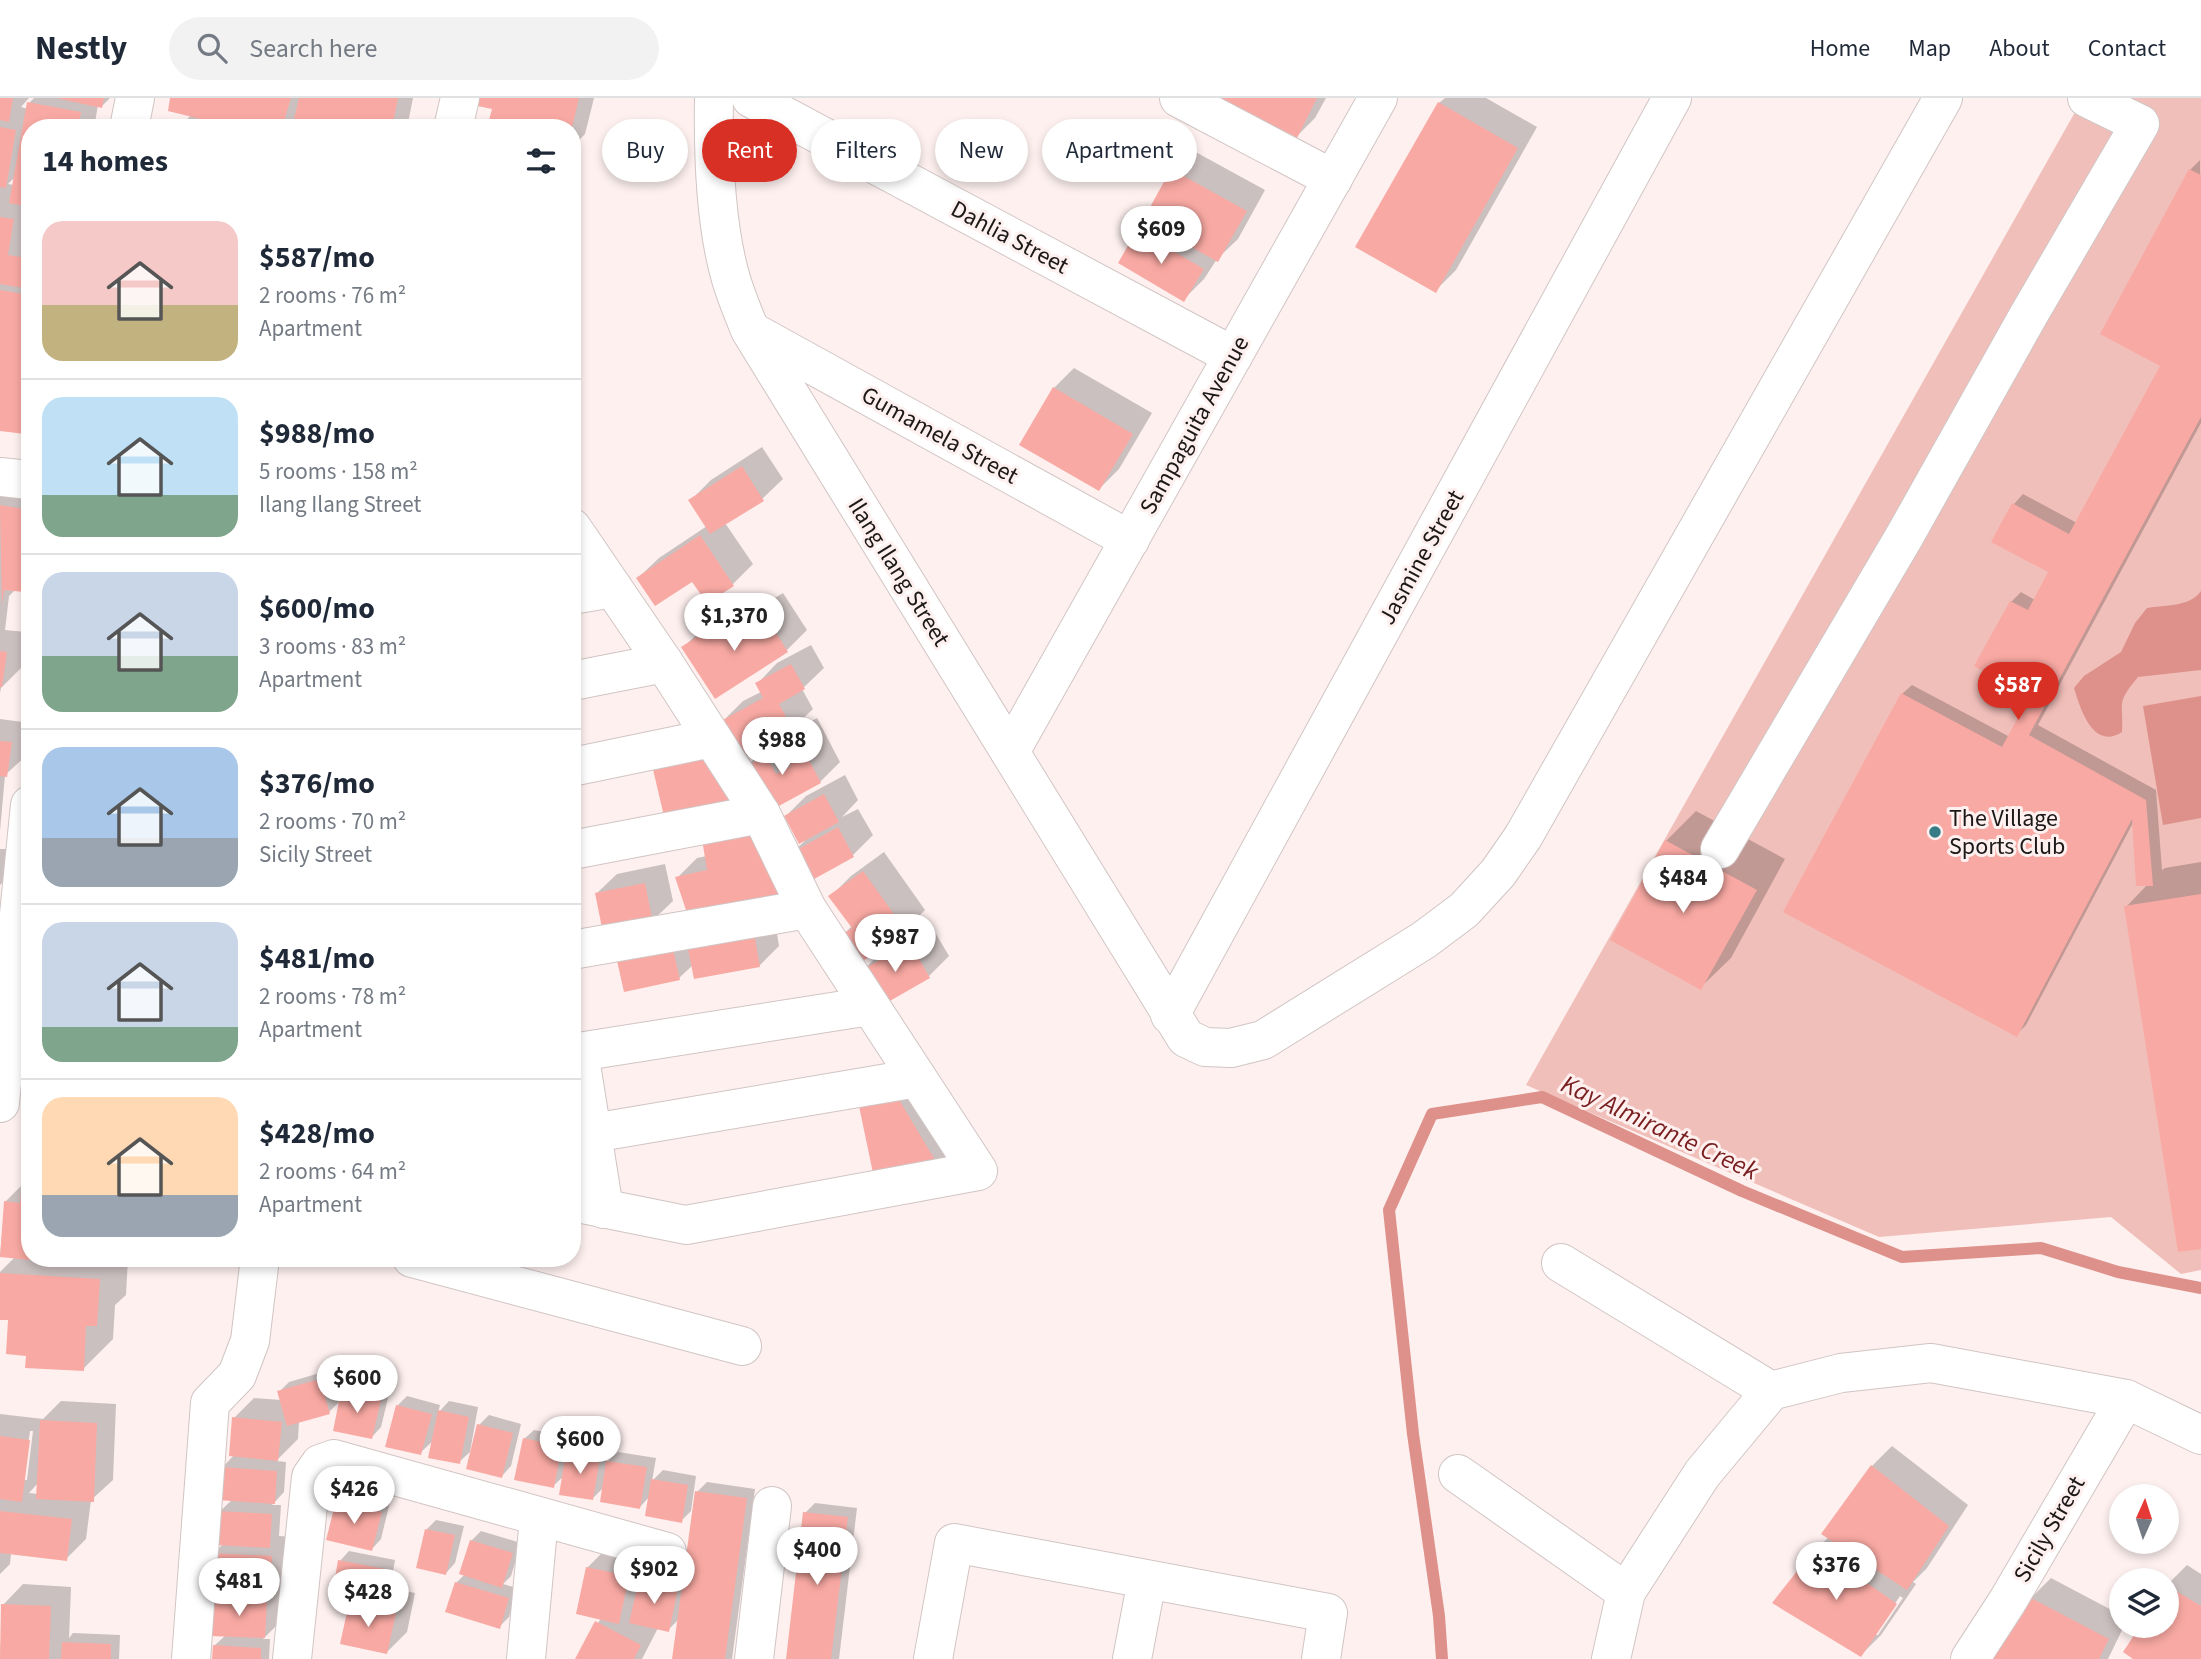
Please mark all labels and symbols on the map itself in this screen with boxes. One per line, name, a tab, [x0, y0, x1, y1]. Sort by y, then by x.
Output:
street label: Dahlia Street	[945, 192, 1075, 283]
pin: $609	[1120, 206, 1202, 266]
street label: Sampaguita Avenue	[1131, 330, 1258, 521]
street label: Gumamela Street	[855, 378, 1025, 493]
street label: Jasmine Street	[1370, 483, 1473, 631]
street label: Ilang Ilang Street	[839, 491, 958, 653]
pin: $1,370	[677, 594, 791, 653]
pin: $587	[1977, 662, 2059, 722]
pin: $988	[741, 718, 823, 777]
place label: The Village Sports Club	[1949, 801, 2065, 864]
marker: The Village Sports Club	[1927, 824, 1943, 840]
pin: $484	[1642, 856, 1724, 915]
pin: $987	[854, 914, 936, 974]
water label: Kay Almirante Creek	[1555, 1065, 1765, 1190]
pin: $600	[316, 1356, 398, 1415]
pin: $600	[539, 1416, 621, 1476]
pin: $426	[313, 1466, 395, 1526]
street label: Sicily Street	[2005, 1469, 2094, 1589]
north arrow	[2109, 1484, 2179, 1554]
pin: $400	[776, 1528, 858, 1587]
pin: $376	[1795, 1542, 1877, 1602]
pin: $902	[613, 1546, 695, 1606]
pin: $481	[198, 1558, 280, 1618]
pin: $428	[327, 1570, 409, 1629]

